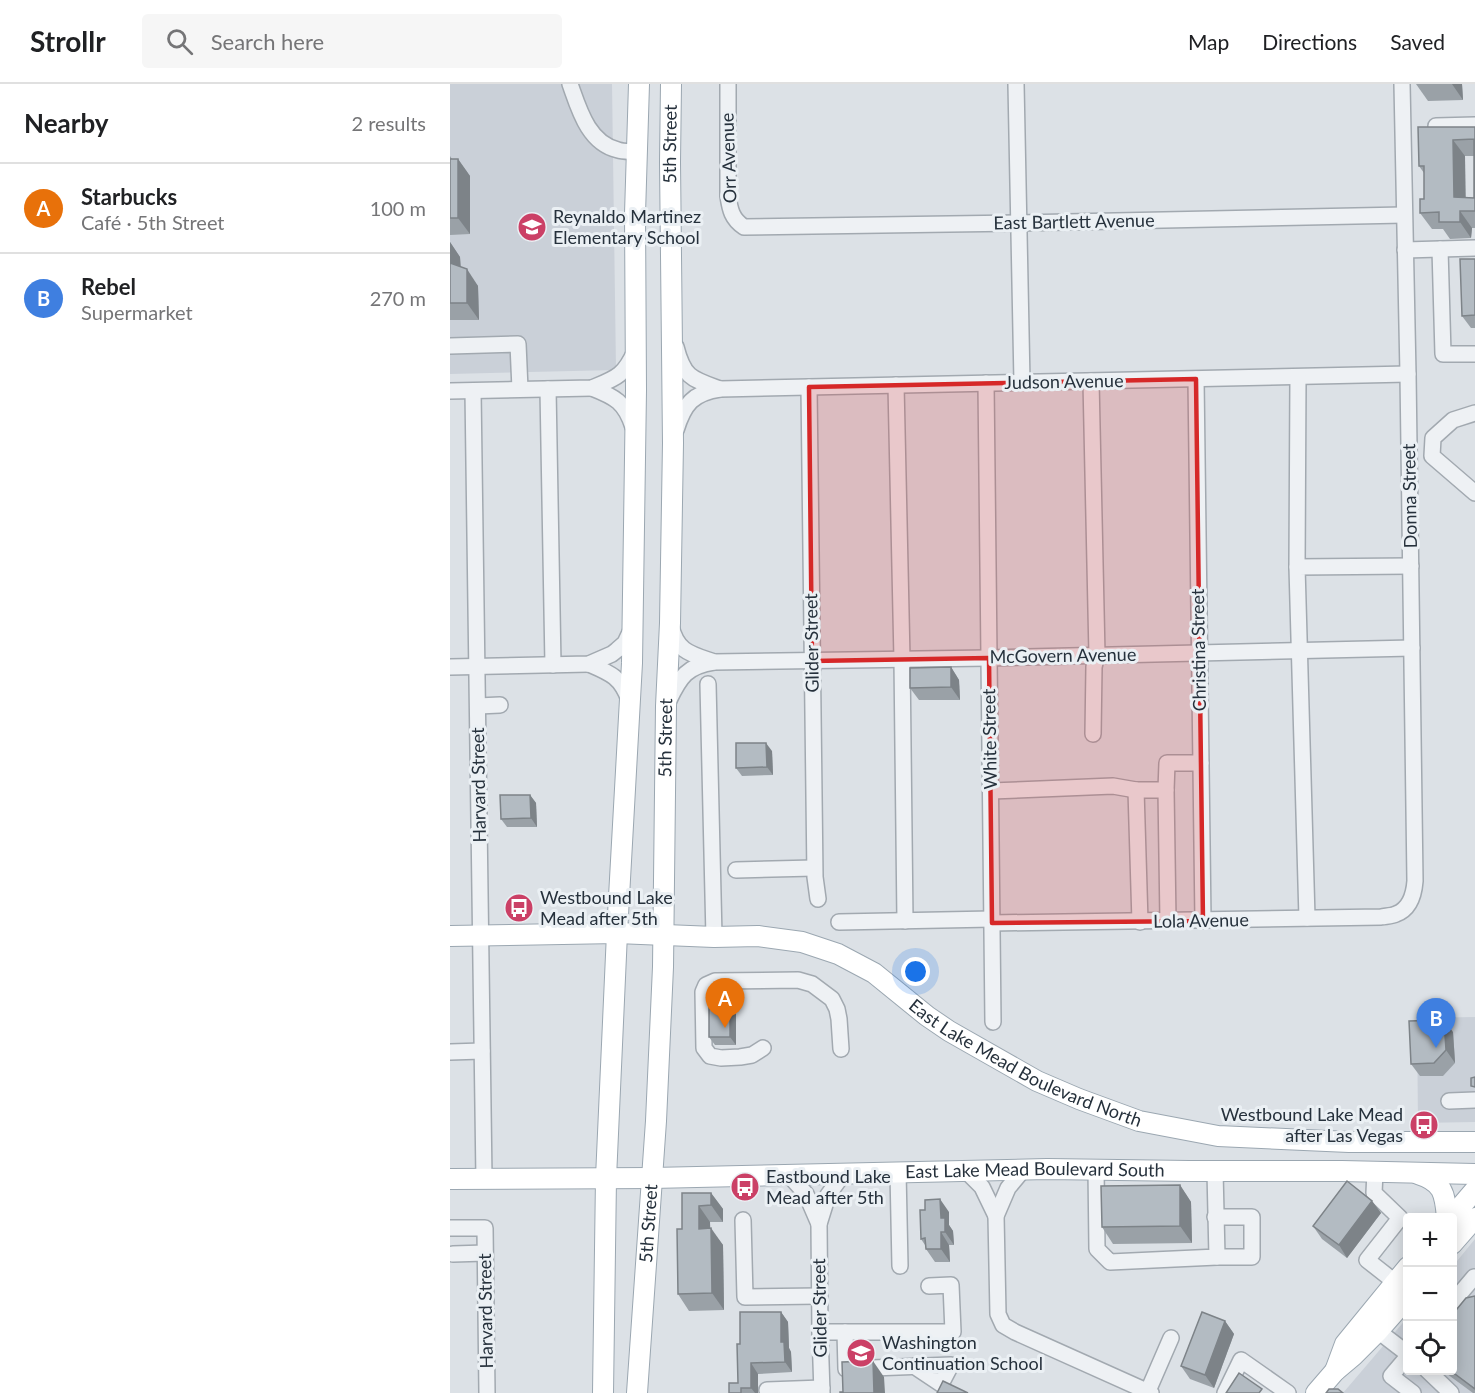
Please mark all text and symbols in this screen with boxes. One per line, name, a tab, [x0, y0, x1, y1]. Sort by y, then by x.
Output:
search box	[142, 14, 562, 68]
text: Strollr	[30, 24, 106, 58]
icon: search	[163, 25, 196, 58]
text: Search here	[211, 28, 324, 55]
text: Map	[1188, 29, 1229, 54]
text: Directions	[1262, 29, 1357, 54]
text: Saved	[1390, 29, 1445, 54]
street label: 5th Street	[658, 104, 681, 184]
text: Nearby	[24, 107, 109, 139]
text: 2 results	[351, 111, 426, 135]
street label: Orr Avenue	[715, 112, 741, 204]
text: Starbucks	[81, 183, 177, 210]
text: A	[37, 196, 50, 220]
text: 100 m	[370, 196, 426, 220]
place label: Reynaldo Martinez Elementary School	[553, 205, 701, 248]
street label: East Bartlett Avenue	[993, 209, 1155, 233]
text: Café · 5th Street	[81, 210, 225, 234]
school or university icon: Reynaldo Martinez Elementary School	[516, 211, 548, 243]
text: Rebel	[81, 273, 136, 300]
text: B	[37, 286, 50, 310]
text: 270 m	[370, 286, 426, 310]
text: Supermarket	[81, 300, 193, 324]
street label: Judson Avenue	[1004, 369, 1124, 393]
street label: Donna Street	[1397, 443, 1421, 549]
street label: Christina Street	[1186, 588, 1210, 712]
street label: Glider Street	[799, 593, 823, 693]
street label: McGovern Avenue	[990, 643, 1136, 667]
street label: White Street	[977, 688, 1001, 790]
street label: 5th Street	[653, 697, 676, 777]
street label: Harvard Street	[466, 727, 490, 843]
place label: Westbound Lake Mead after 5th	[540, 886, 673, 929]
bus stop icon: Westbound Lake Mead after 5th	[503, 892, 535, 924]
street label: Lola Avenue	[1153, 908, 1249, 932]
your location	[901, 957, 930, 986]
pin: A	[706, 978, 744, 1028]
street label: East Lake Mead Boulevard North	[905, 994, 1145, 1131]
pin: B	[1416, 998, 1456, 1048]
place label: Westbound Lake Mead after Las Vegas	[1221, 1103, 1403, 1146]
bus stop icon: Westbound Lake Mead after Las Vegas	[1408, 1109, 1440, 1141]
street label: East Lake Mead Boulevard South	[905, 1157, 1165, 1182]
place label: Eastbound Lake Mead after 5th	[766, 1165, 891, 1208]
bus stop icon: Eastbound Lake Mead after 5th	[729, 1171, 761, 1203]
street label: 5th Street	[634, 1183, 662, 1264]
map controls	[1403, 1213, 1457, 1375]
button: +	[1403, 1213, 1457, 1267]
street label: Harvard Street	[473, 1253, 497, 1369]
street label: Glider Street	[807, 1258, 831, 1358]
button: −	[1403, 1267, 1457, 1321]
button: locate	[1403, 1321, 1457, 1375]
place label: Washington Continuation School	[882, 1331, 1043, 1374]
school or university icon: Washington Continuation School	[845, 1337, 877, 1369]

